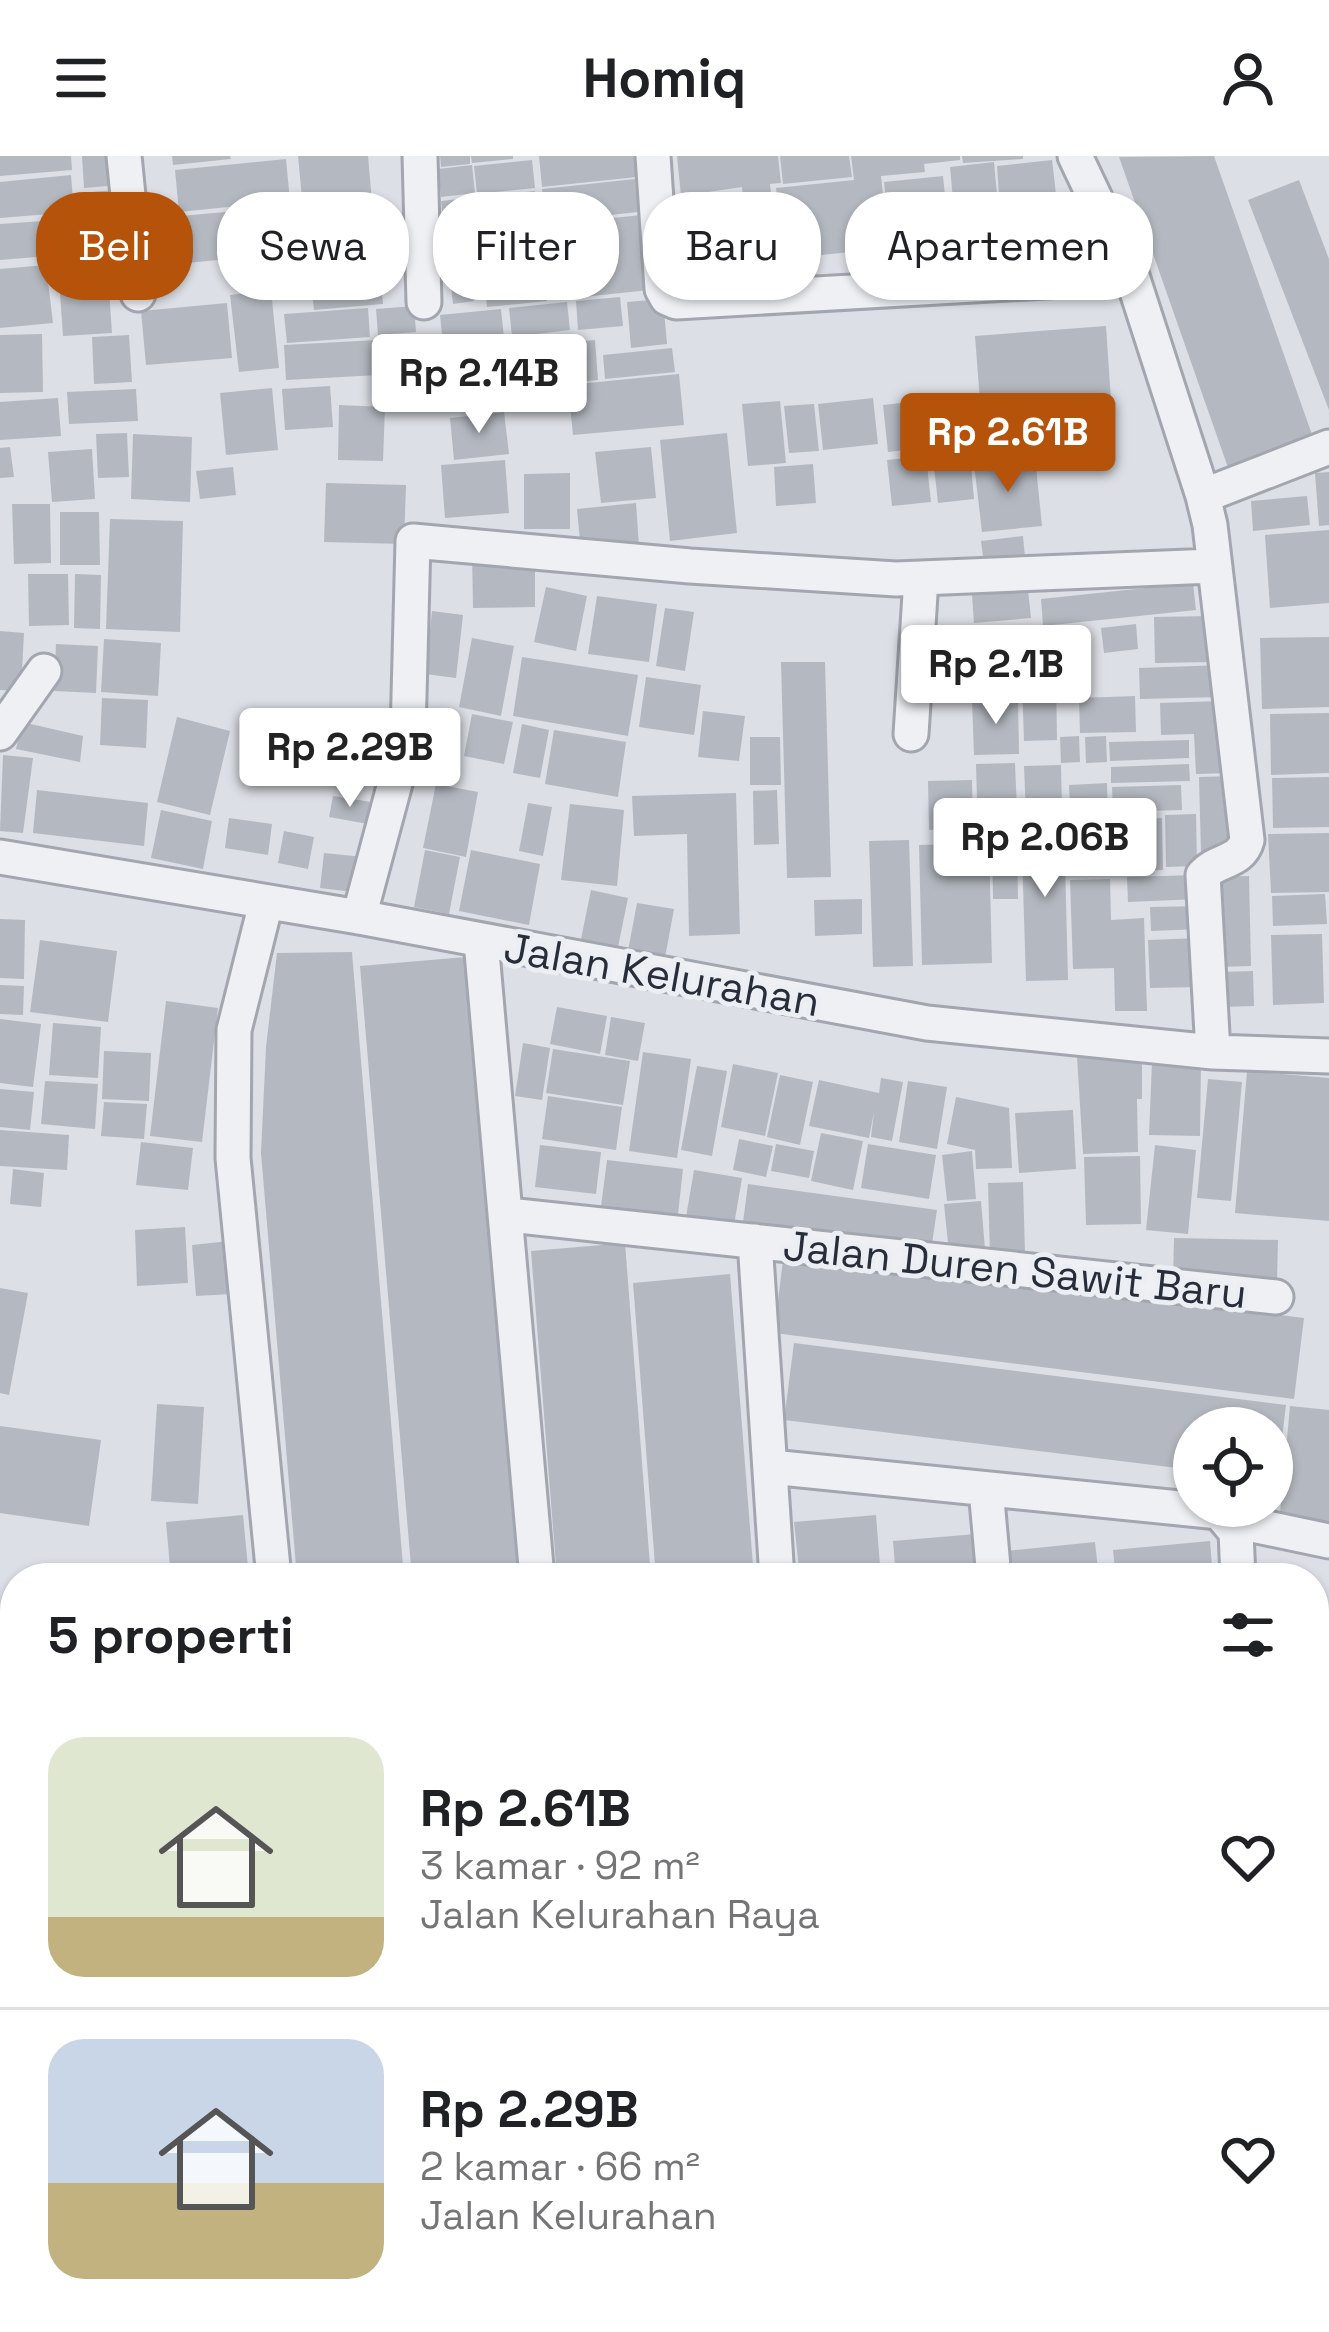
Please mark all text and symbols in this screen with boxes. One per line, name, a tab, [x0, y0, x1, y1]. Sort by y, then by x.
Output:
text: Homiq	[583, 44, 746, 113]
icon: menu	[48, 45, 114, 111]
icon: person	[1215, 45, 1281, 111]
chip: Beli	[36, 192, 193, 300]
chip: Sewa	[217, 192, 409, 300]
chip: Filter	[433, 192, 619, 300]
chip: Baru	[643, 192, 821, 300]
chip: Apartemen	[845, 192, 1153, 300]
pin: Rp 2.14B	[355, 334, 603, 436]
text: Rp 2.14B	[399, 348, 559, 397]
pin: Rp 2.61B	[884, 393, 1132, 495]
text: Rp 2.61B	[927, 407, 1089, 456]
pin: Rp 2.1B	[885, 625, 1107, 727]
text: Rp 2.1B	[928, 639, 1064, 688]
pin: Rp 2.29B	[226, 708, 474, 810]
text: Rp 2.29B	[266, 722, 434, 771]
pin: Rp 2.06B	[921, 798, 1169, 900]
text: Rp 2.06B	[960, 812, 1130, 861]
street label: Jalan Kelurahan	[500, 921, 824, 1028]
street label: Jalan Duren Sawit Baru	[780, 1219, 1249, 1320]
map controls	[1173, 1407, 1293, 1527]
button: locate	[1173, 1407, 1293, 1527]
icon: filters	[1215, 1602, 1281, 1668]
text: 5 properti	[48, 1603, 294, 1668]
text: Rp 2.61B	[420, 1776, 631, 1841]
icon: home	[144, 1785, 288, 1929]
icon: heart	[1215, 1824, 1281, 1890]
text: 3 kamar · 92 m²	[420, 1841, 700, 1890]
text: Jalan Kelurahan Raya	[420, 1890, 820, 1939]
text: Rp 2.29B	[420, 2077, 639, 2142]
icon: home	[144, 2087, 288, 2231]
icon: heart	[1215, 2126, 1281, 2192]
text: 2 kamar · 66 m²	[420, 2142, 700, 2191]
text: Jalan Kelurahan	[420, 2191, 717, 2240]

